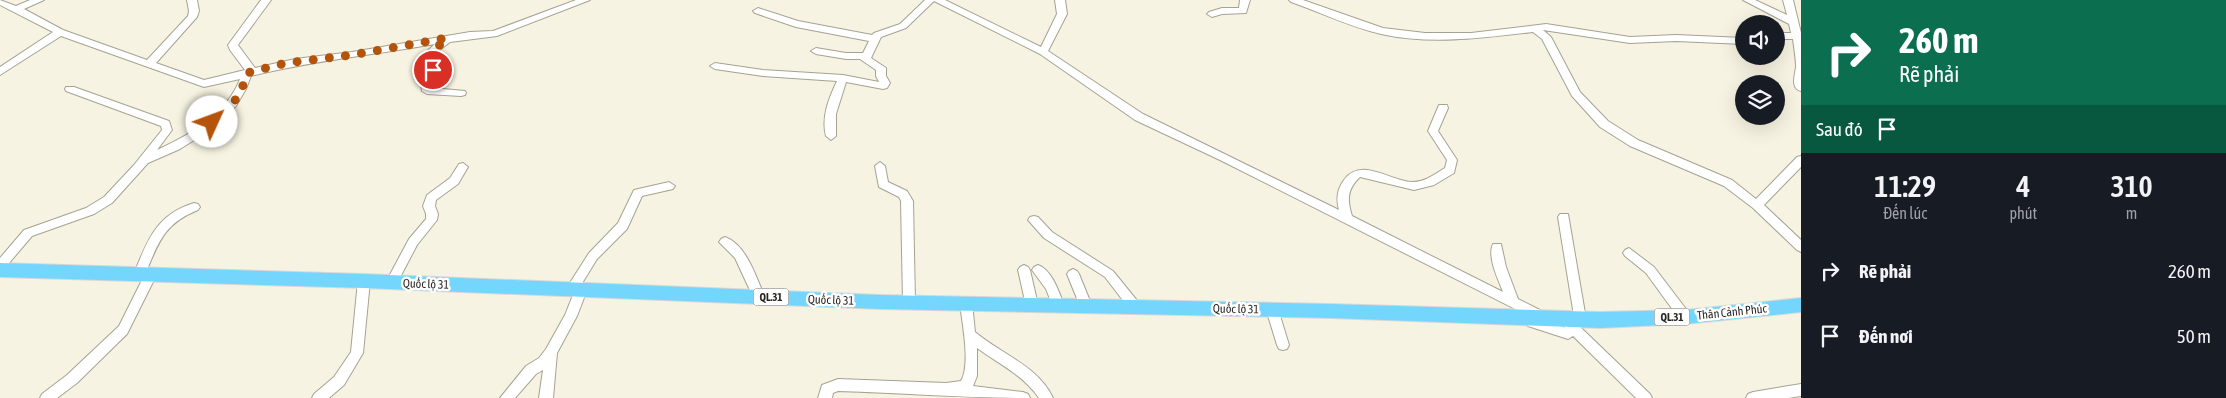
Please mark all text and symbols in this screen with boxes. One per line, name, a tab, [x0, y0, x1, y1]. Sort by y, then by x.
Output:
map controls	[1735, 15, 1785, 125]
button: sound	[1735, 15, 1785, 65]
icon: right	[1816, 20, 1881, 85]
text: 260 m	[1899, 20, 1978, 60]
pin	[412, 49, 454, 91]
icon: arrive	[419, 56, 447, 84]
text: Rẽ phải	[1899, 61, 1959, 87]
button: layers	[1735, 75, 1785, 125]
position arrow	[185, 95, 237, 147]
icon: arrive	[1873, 115, 1901, 143]
text: Sau đó	[1816, 118, 1863, 140]
text: 11:29	[1874, 169, 1936, 203]
text: 4	[2016, 169, 2030, 203]
text: 310	[2110, 169, 2153, 203]
text: Đến lúc	[1883, 204, 1927, 222]
text: phút	[2009, 204, 2037, 222]
text: m	[2126, 204, 2137, 222]
icon: right	[1816, 257, 1844, 285]
text: Rẽ phải	[1859, 260, 1911, 282]
text: 260 m	[2168, 260, 2211, 282]
street label: Quốc lộ 31	[403, 276, 450, 292]
road number: QL.31	[754, 288, 788, 306]
street label: Quốc lộ 31	[808, 292, 855, 308]
street label: Thân Cảnh Phúc	[1696, 301, 1768, 323]
street label: Quốc lộ 31	[1213, 302, 1260, 316]
road number: QL.31	[1654, 308, 1690, 326]
icon: arrive	[1816, 322, 1844, 350]
text: Đến nơi	[1859, 325, 1913, 347]
text: 50 m	[2177, 325, 2211, 347]

